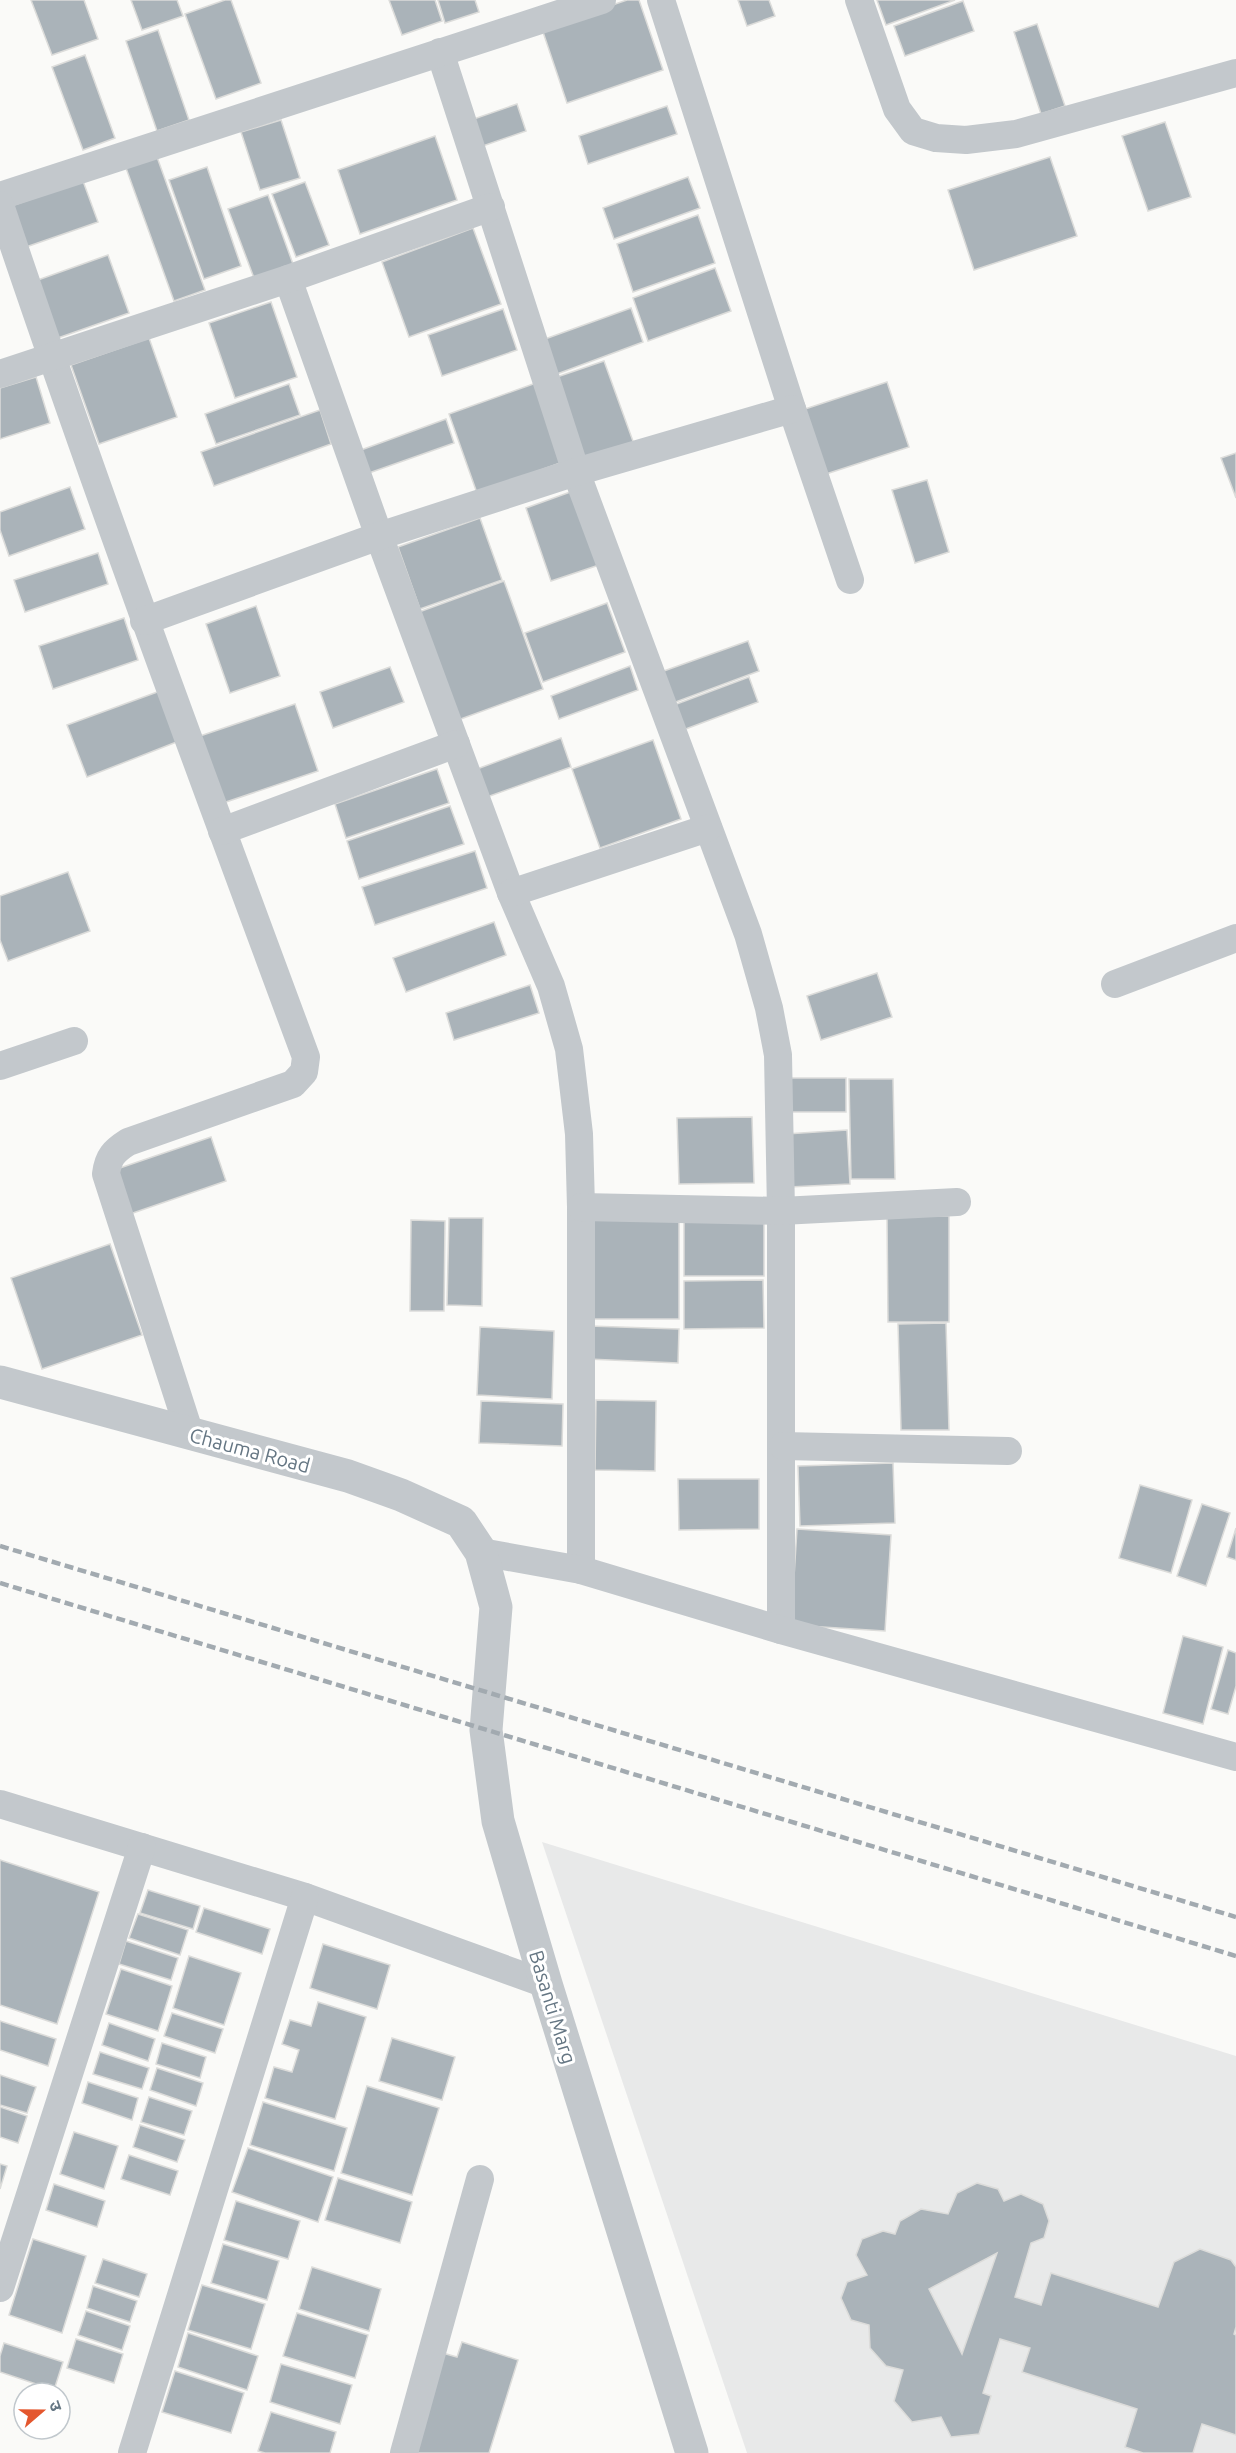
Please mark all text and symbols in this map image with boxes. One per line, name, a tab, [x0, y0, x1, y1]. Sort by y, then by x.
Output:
street label: Chauma Road	[187, 1423, 313, 1477]
street label: Basanti Marg	[525, 1948, 581, 2066]
north arrow	[12, 2381, 72, 2441]
text: उ	[46, 2398, 66, 2414]

